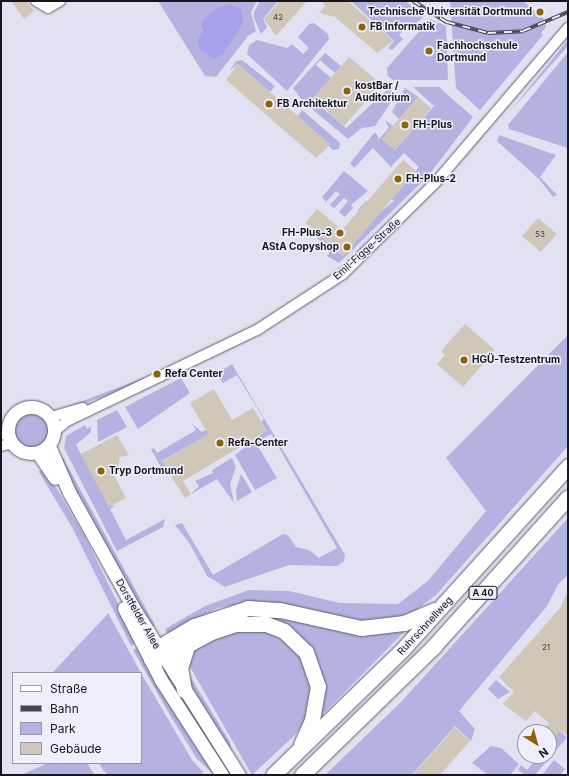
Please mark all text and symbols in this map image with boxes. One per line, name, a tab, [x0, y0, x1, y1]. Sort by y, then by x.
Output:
place label: Technische Universität Dortmund	[368, 6, 532, 18]
marker: Technische Universität Dortmund	[535, 7, 545, 17]
house number: 42	[273, 13, 283, 23]
place label: FB Informatik	[370, 21, 435, 33]
marker: FB Informatik	[357, 22, 367, 32]
place label: Fachhochschule Dortmund	[437, 39, 518, 62]
marker: Fachhochschule Dortmund	[424, 46, 434, 56]
place label: kostBar / Auditorium	[355, 79, 410, 102]
marker: kostBar / Auditorium	[342, 86, 352, 96]
place label: FB Architektur	[277, 98, 347, 110]
marker: FB Architektur	[264, 99, 274, 109]
place label: FH-Plus	[413, 119, 452, 131]
marker: FH-Plus	[400, 120, 410, 130]
place label: FH-Plus-2	[406, 173, 456, 185]
marker: FH-Plus-2	[393, 174, 403, 184]
street label: Emil-Figge-Straße	[331, 216, 403, 282]
place label: FH-Plus-3	[282, 227, 332, 239]
marker: FH-Plus-3	[335, 228, 345, 238]
house number: 53	[535, 230, 545, 240]
place label: AStA Copyshop	[262, 241, 339, 253]
marker: AStA Copyshop	[342, 242, 352, 252]
place label: HGÜ-Testzentrum	[472, 354, 560, 366]
marker: HGÜ-Testzentrum	[459, 355, 469, 365]
place label: Refa Center	[165, 368, 223, 380]
marker: Refa Center	[152, 369, 162, 379]
place label: Refa-Center	[228, 437, 288, 449]
marker: Refa-Center	[215, 438, 225, 448]
place label: Tryp Dortmund	[109, 465, 183, 477]
marker: Tryp Dortmund	[96, 466, 106, 476]
street label: Dorstfelder Allee	[113, 577, 163, 651]
road number: A 40	[468, 586, 498, 600]
street label: Ruhrschnellweg	[395, 594, 455, 658]
house number: 21	[542, 643, 550, 653]
legend	[12, 672, 142, 764]
text: Straße	[50, 681, 87, 696]
text: Bahn	[50, 701, 79, 716]
text: Park	[50, 721, 76, 736]
north arrow	[517, 724, 557, 764]
text: Gebäude	[50, 741, 102, 756]
text: N	[536, 745, 551, 761]

